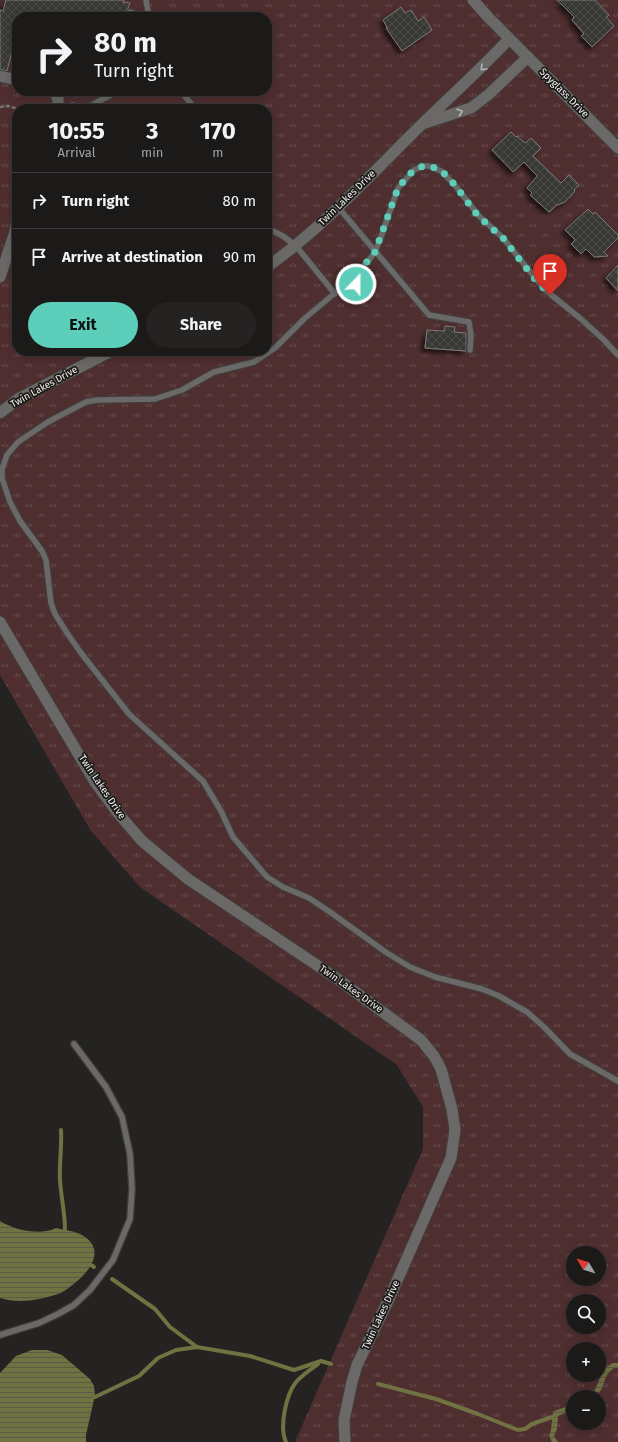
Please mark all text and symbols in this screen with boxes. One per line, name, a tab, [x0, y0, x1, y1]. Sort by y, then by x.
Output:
text: 80 m	[94, 26, 157, 59]
icon: right	[28, 28, 80, 80]
text: Turn right	[94, 60, 174, 82]
one-way arrow	[480, 63, 487, 71]
street label: Spyglass Drive	[537, 66, 591, 120]
one-way arrow	[456, 109, 463, 117]
text: 10:55	[48, 117, 105, 145]
text: 3	[146, 117, 159, 145]
text: 170	[200, 117, 236, 145]
text: Arrival	[57, 145, 96, 160]
text: min	[141, 145, 164, 160]
text: m	[212, 145, 223, 160]
street label: Twin Lakes Drive	[316, 168, 378, 228]
icon: right	[28, 190, 50, 212]
text: Turn right	[62, 192, 129, 210]
text: 80 m	[223, 192, 256, 210]
icon: arrive	[28, 246, 50, 268]
text: Arrive at destination	[62, 248, 203, 266]
text: 90 m	[223, 248, 256, 266]
pin	[533, 254, 567, 295]
icon: arrive	[539, 260, 561, 282]
position arrow	[335, 263, 377, 305]
button: Exit	[28, 302, 138, 348]
button: Share	[146, 302, 256, 348]
street label: Twin Lakes Drive	[8, 364, 80, 410]
street label: Twin Lakes Drive	[76, 753, 128, 821]
street label: Twin Lakes Drive	[317, 963, 385, 1015]
north arrow	[566, 1246, 606, 1286]
map controls	[566, 1246, 606, 1430]
street label: Twin Lakes Drive	[360, 1278, 402, 1352]
button: search	[566, 1294, 606, 1334]
button: +	[566, 1342, 606, 1382]
button: −	[566, 1390, 606, 1430]

